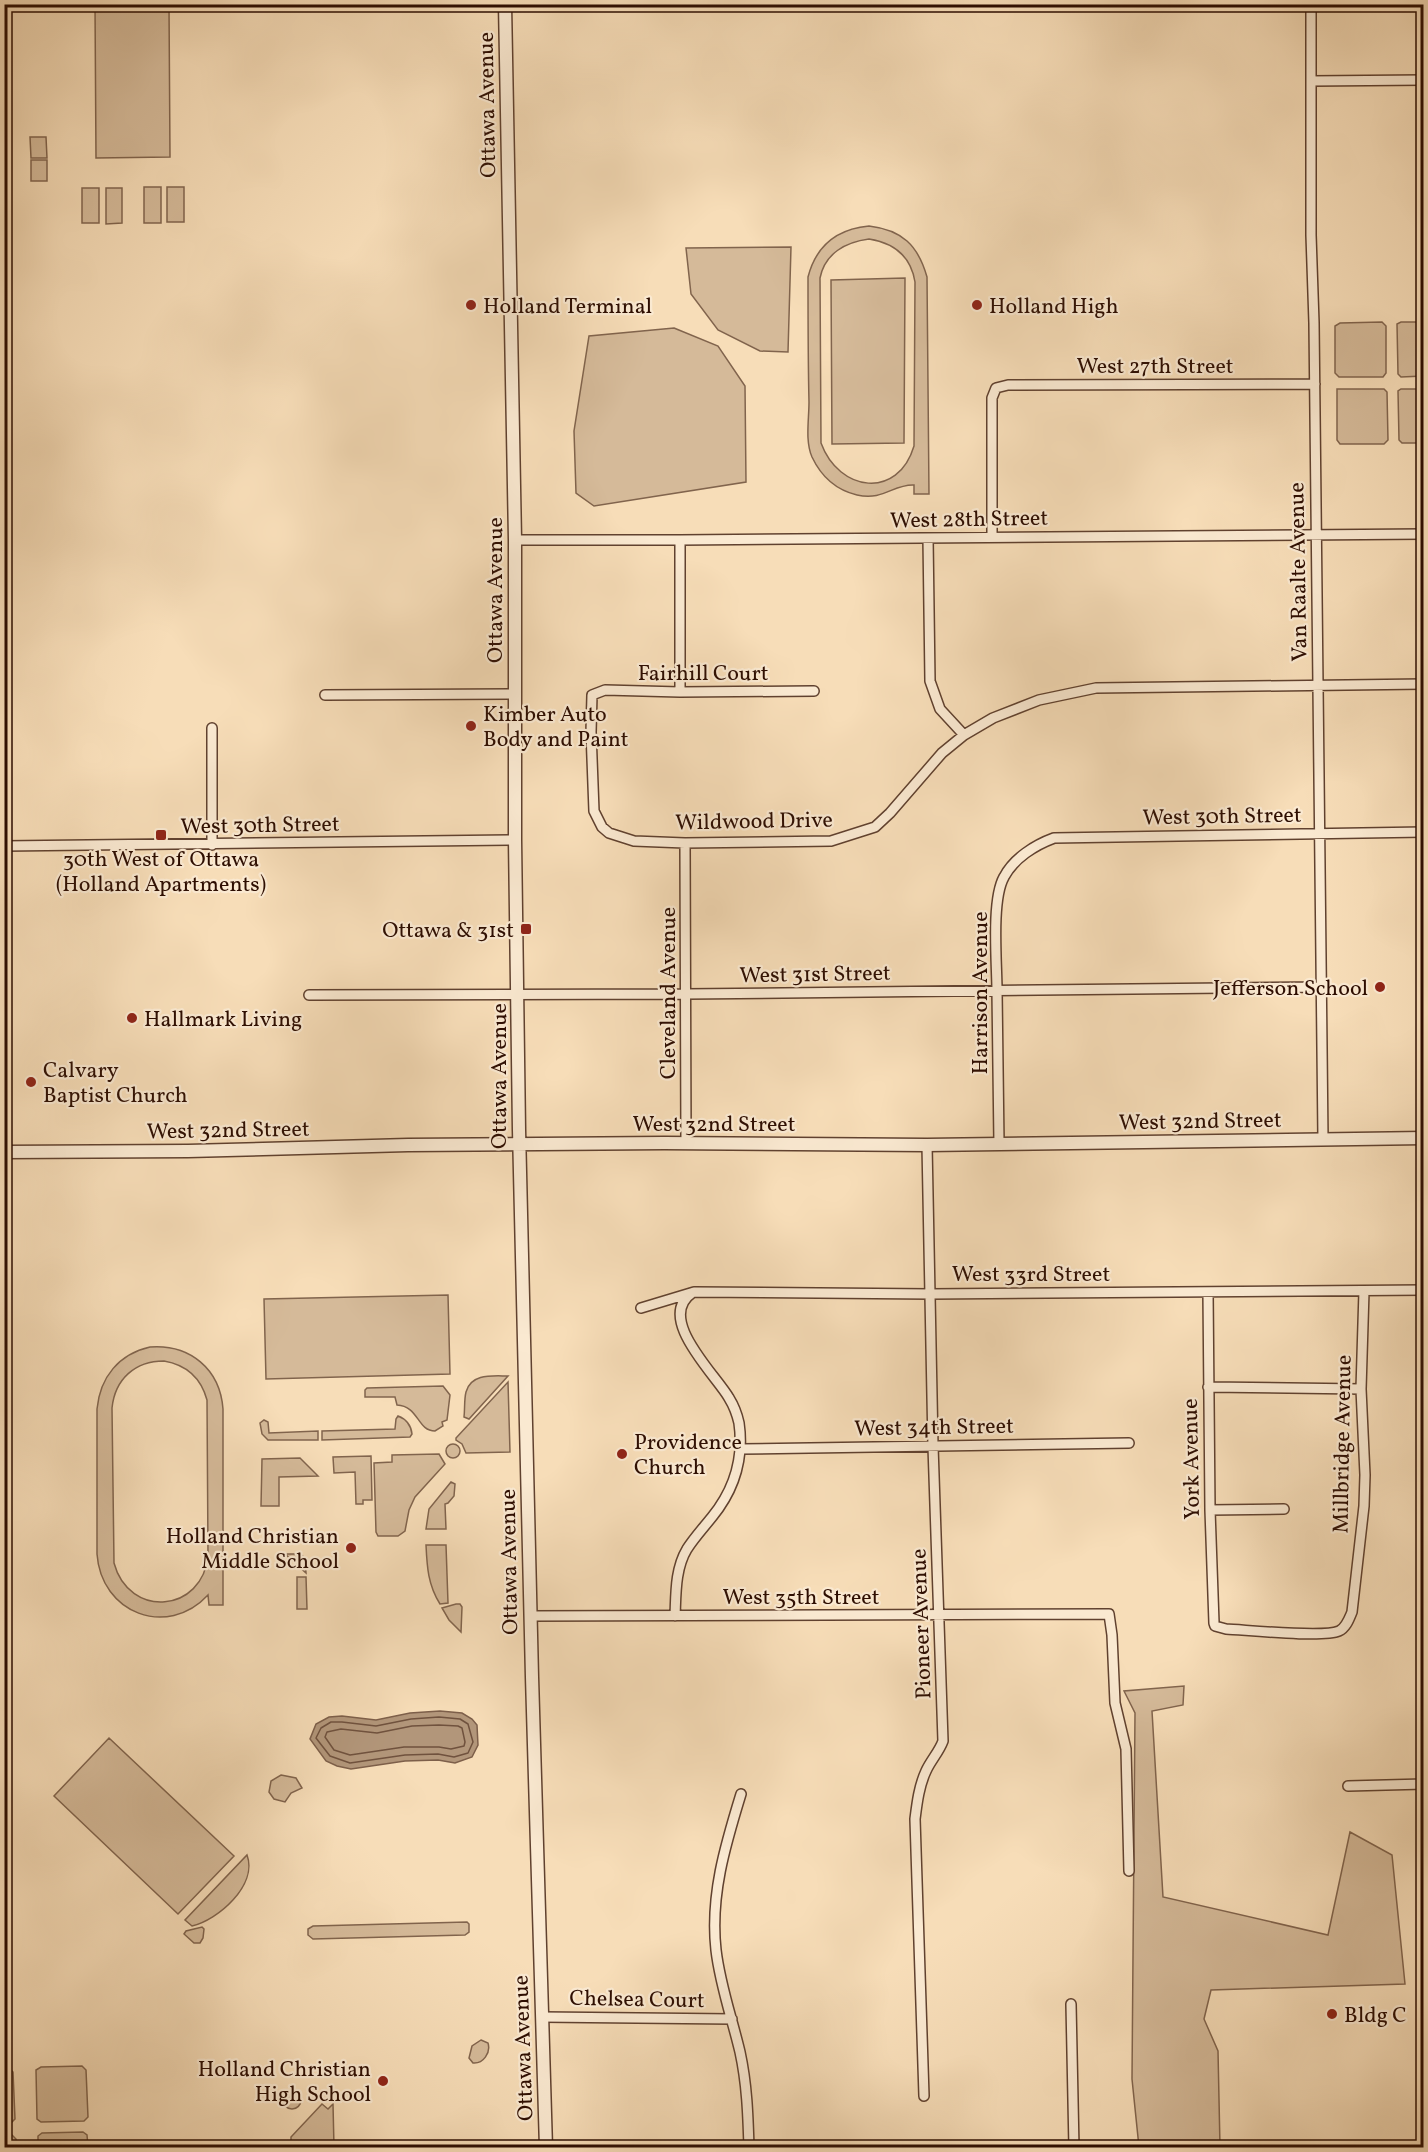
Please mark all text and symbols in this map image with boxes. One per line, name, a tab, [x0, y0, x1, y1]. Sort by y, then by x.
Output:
street label: Ottawa Avenue	[472, 32, 505, 178]
place label: Holland Terminal	[483, 292, 652, 323]
place label: Holland High	[989, 292, 1119, 323]
marker: Holland Terminal	[464, 298, 478, 312]
marker: Holland High	[970, 298, 984, 312]
street label: West 27th Street	[1076, 352, 1234, 383]
street label: Van Raalte Avenue	[1282, 482, 1317, 662]
street label: West 28th Street	[890, 504, 1049, 537]
street label: Ottawa Avenue	[481, 517, 512, 663]
street label: Fairhill Court	[638, 659, 769, 690]
place label: Kimber Auto Body and Paint	[483, 700, 629, 756]
marker: Kimber Auto Body and Paint	[464, 719, 478, 733]
street label: West 30th Street	[1142, 801, 1302, 834]
street label: Wildwood Drive	[675, 806, 833, 839]
street label: West 30th Street	[180, 810, 340, 843]
marker: 30th West of Ottawa (Holland Apartments)	[154, 828, 168, 842]
place label: 30th West of Ottawa (Holland Apartments)	[56, 845, 266, 901]
street label: Cleveland Avenue	[654, 907, 685, 1079]
street label: Harrison Avenue	[966, 911, 997, 1075]
place label: Ottawa & 31st	[382, 916, 514, 947]
marker: Ottawa & 31st	[519, 922, 533, 936]
street label: West 31st Street	[739, 959, 891, 992]
place label: Jefferson School	[1213, 974, 1368, 1005]
marker: Jefferson School	[1373, 980, 1387, 994]
street label: Ottawa Avenue	[485, 1003, 516, 1149]
place label: Hallmark Living	[144, 1005, 302, 1036]
marker: Hallmark Living	[125, 1011, 139, 1025]
place label: Calvary Baptist Church	[43, 1056, 188, 1112]
marker: Calvary Baptist Church	[24, 1075, 38, 1089]
street label: West 32nd Street	[1118, 1106, 1282, 1139]
street label: West 32nd Street	[633, 1110, 796, 1141]
street label: West 32nd Street	[146, 1115, 310, 1148]
street label: West 33rd Street	[952, 1260, 1110, 1291]
street label: Millbridge Avenue	[1326, 1354, 1361, 1534]
street label: York Avenue	[1176, 1398, 1209, 1520]
street label: West 34th Street	[854, 1412, 1014, 1445]
place label: Providence Church	[634, 1428, 742, 1484]
marker: Providence Church	[615, 1447, 629, 1461]
street label: Ottawa Avenue	[494, 1489, 527, 1635]
place label: Holland Christian Middle School	[166, 1522, 339, 1578]
marker: Holland Christian Middle School	[344, 1541, 358, 1555]
street label: Pioneer Avenue	[904, 1548, 941, 1700]
street label: West 35th Street	[722, 1583, 880, 1614]
street label: Ottawa Avenue	[506, 1974, 543, 2121]
street label: Chelsea Court	[569, 1984, 705, 2017]
place label: Bldg C	[1344, 2001, 1407, 2032]
marker: Bldg C	[1325, 2007, 1339, 2021]
place label: Holland Christian High School	[198, 2055, 371, 2111]
marker: Holland Christian High School	[376, 2074, 390, 2088]

